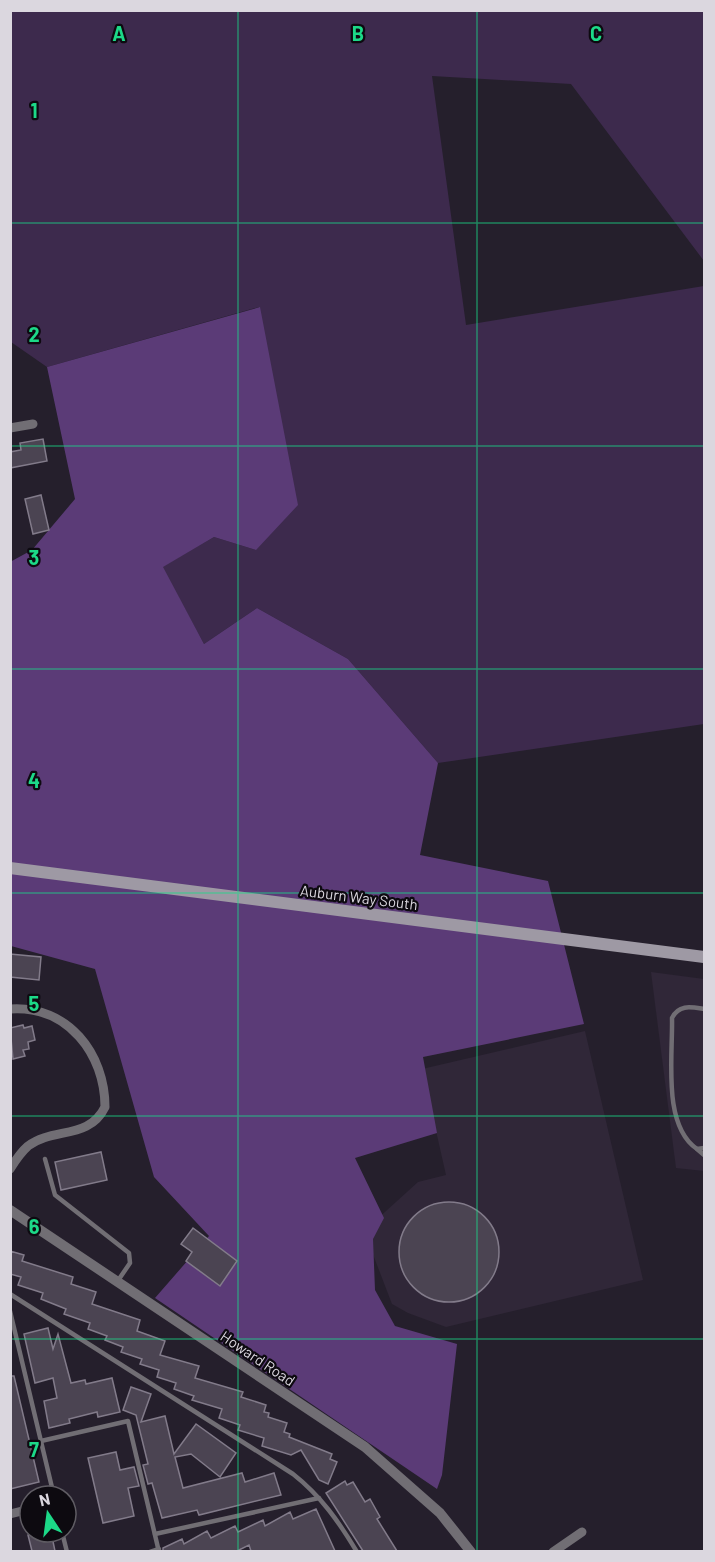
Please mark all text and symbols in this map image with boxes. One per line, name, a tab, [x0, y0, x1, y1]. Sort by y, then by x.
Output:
text: A	[112, 21, 126, 45]
text: B	[352, 21, 364, 45]
text: C	[590, 21, 602, 45]
text: 1	[30, 98, 38, 122]
text: 2	[28, 322, 40, 346]
text: 3	[29, 545, 39, 569]
text: 4	[28, 768, 40, 792]
street label: Auburn Way South	[299, 881, 419, 913]
text: 5	[29, 991, 40, 1015]
text: 6	[29, 1214, 40, 1238]
street label: Howard Road	[217, 1327, 299, 1389]
text: 7	[29, 1437, 39, 1461]
north arrow	[18, 1484, 78, 1544]
text: N	[37, 1488, 52, 1509]

